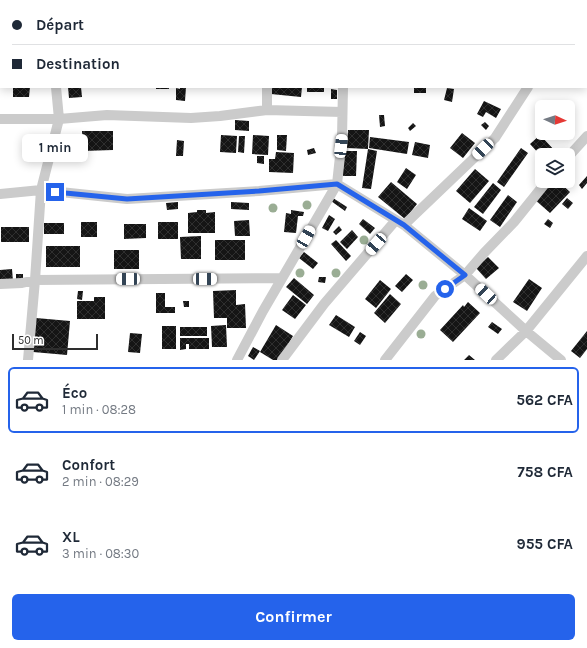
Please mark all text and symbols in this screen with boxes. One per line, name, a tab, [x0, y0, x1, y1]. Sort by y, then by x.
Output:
text: Départ	[36, 16, 84, 34]
text: Destination	[36, 55, 120, 73]
north arrow	[535, 100, 575, 140]
map controls	[535, 100, 575, 188]
car	[334, 133, 348, 159]
callout: 1 min	[22, 134, 88, 162]
car	[470, 136, 496, 162]
text: 1 min	[39, 140, 71, 155]
button: layers	[535, 148, 575, 188]
route end	[46, 183, 64, 201]
car	[295, 224, 317, 250]
car	[364, 231, 388, 257]
car	[116, 273, 140, 285]
car	[193, 273, 217, 285]
route start	[436, 280, 454, 298]
car	[473, 281, 499, 307]
scale bar	[12, 332, 98, 351]
text: 50 m	[18, 334, 44, 347]
icon: car	[14, 382, 50, 418]
text: Éco	[62, 384, 87, 402]
text: 562 CFA	[516, 391, 573, 409]
text: 1 min · 08:28	[62, 402, 136, 417]
icon: car	[14, 454, 50, 490]
text: Confort	[62, 456, 115, 474]
text: 758 CFA	[517, 463, 573, 481]
text: 2 min · 08:29	[62, 474, 139, 489]
icon: car	[14, 526, 50, 562]
text: XL	[62, 528, 80, 546]
text: 955 CFA	[516, 535, 573, 553]
text: 3 min · 08:30	[62, 546, 139, 561]
button: Confirmer	[12, 594, 575, 640]

